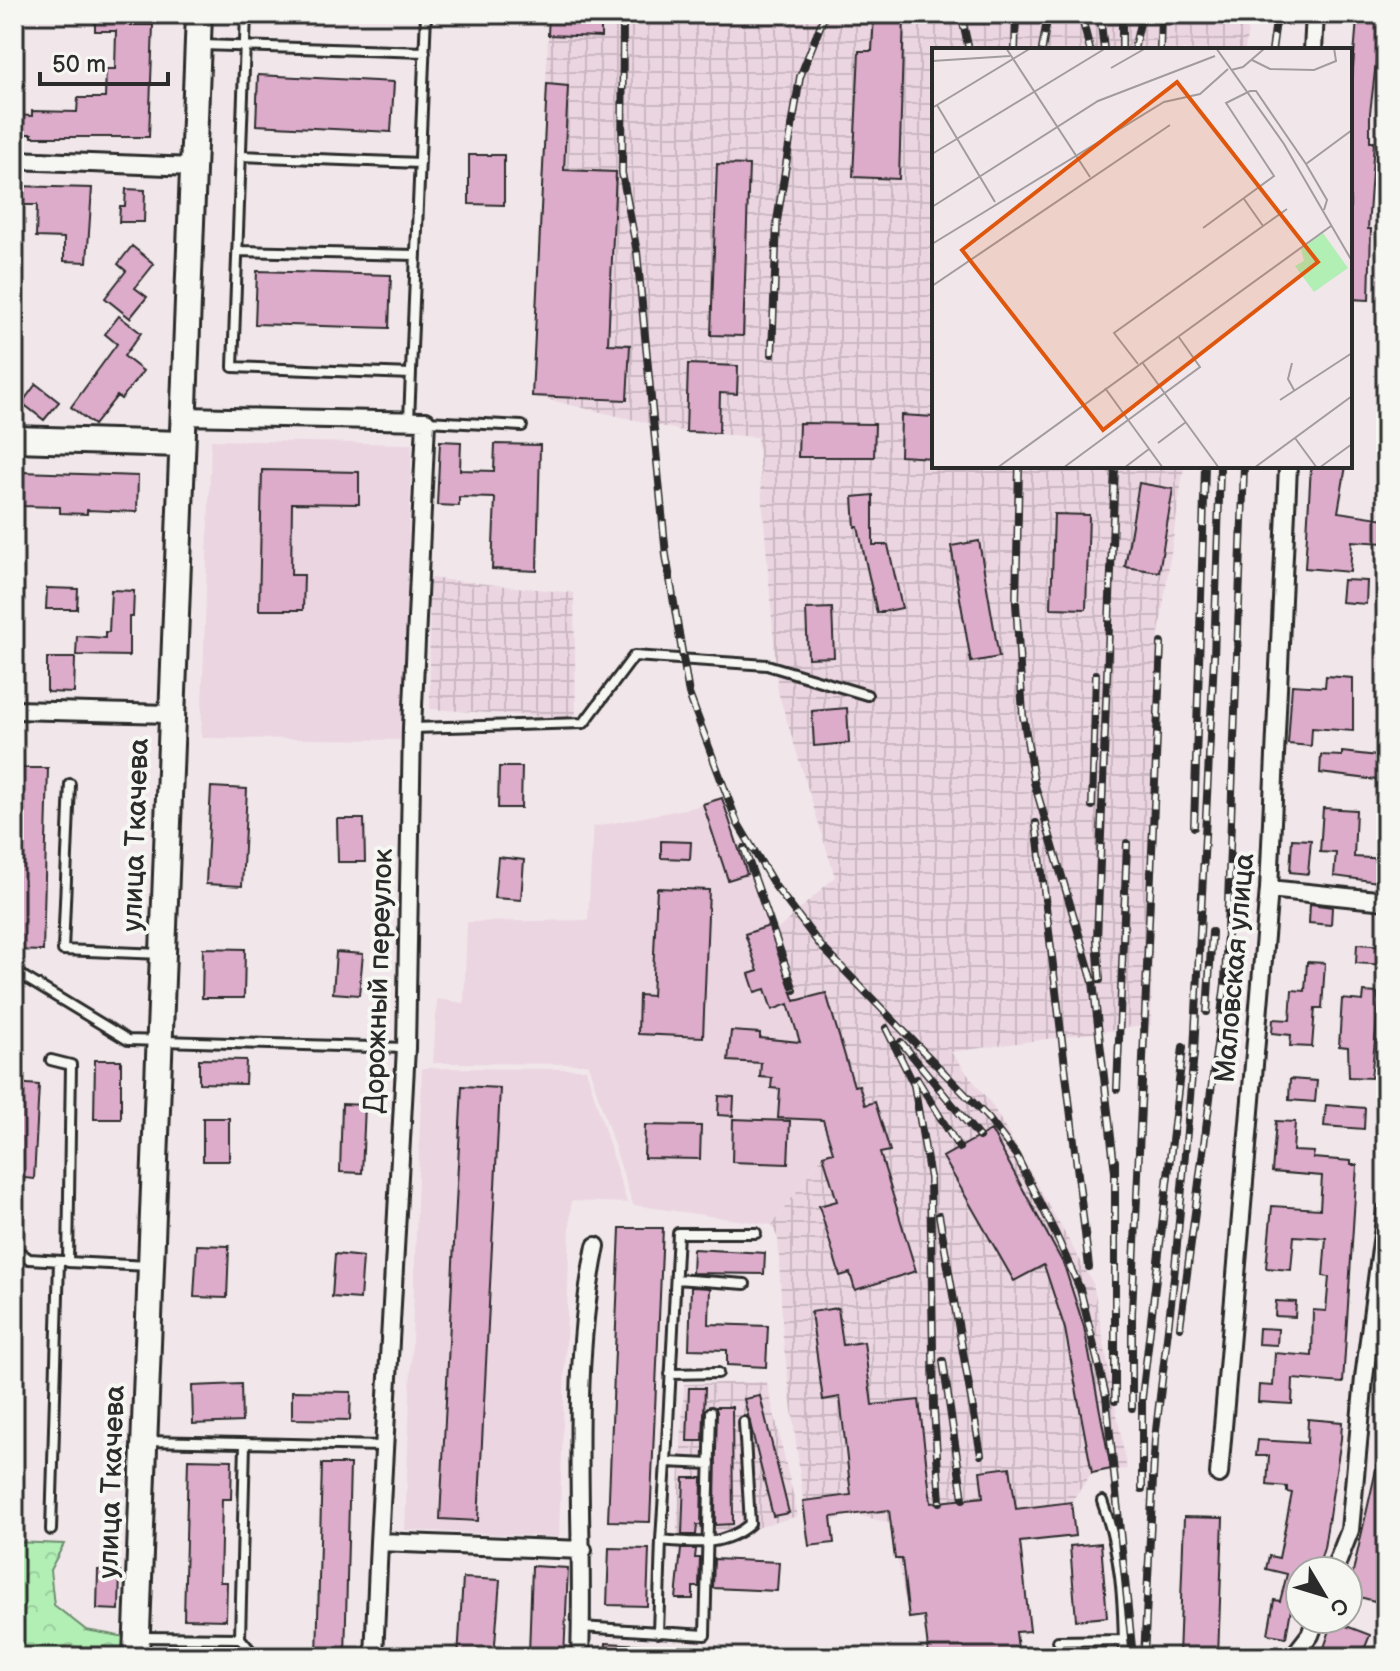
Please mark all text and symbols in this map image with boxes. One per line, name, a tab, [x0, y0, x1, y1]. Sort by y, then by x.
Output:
scale bar	[40, 36, 168, 86]
inset map	[932, 48, 1352, 468]
text: 50 m	[52, 50, 106, 79]
street label: улица Ткачева	[116, 737, 156, 932]
street label: Дорожный переулок	[358, 848, 400, 1114]
street label: Маловская улица	[1209, 851, 1262, 1084]
street label: улица Ткачева	[92, 1384, 132, 1579]
north arrow	[1284, 1555, 1364, 1635]
text: С	[1323, 1592, 1354, 1621]

